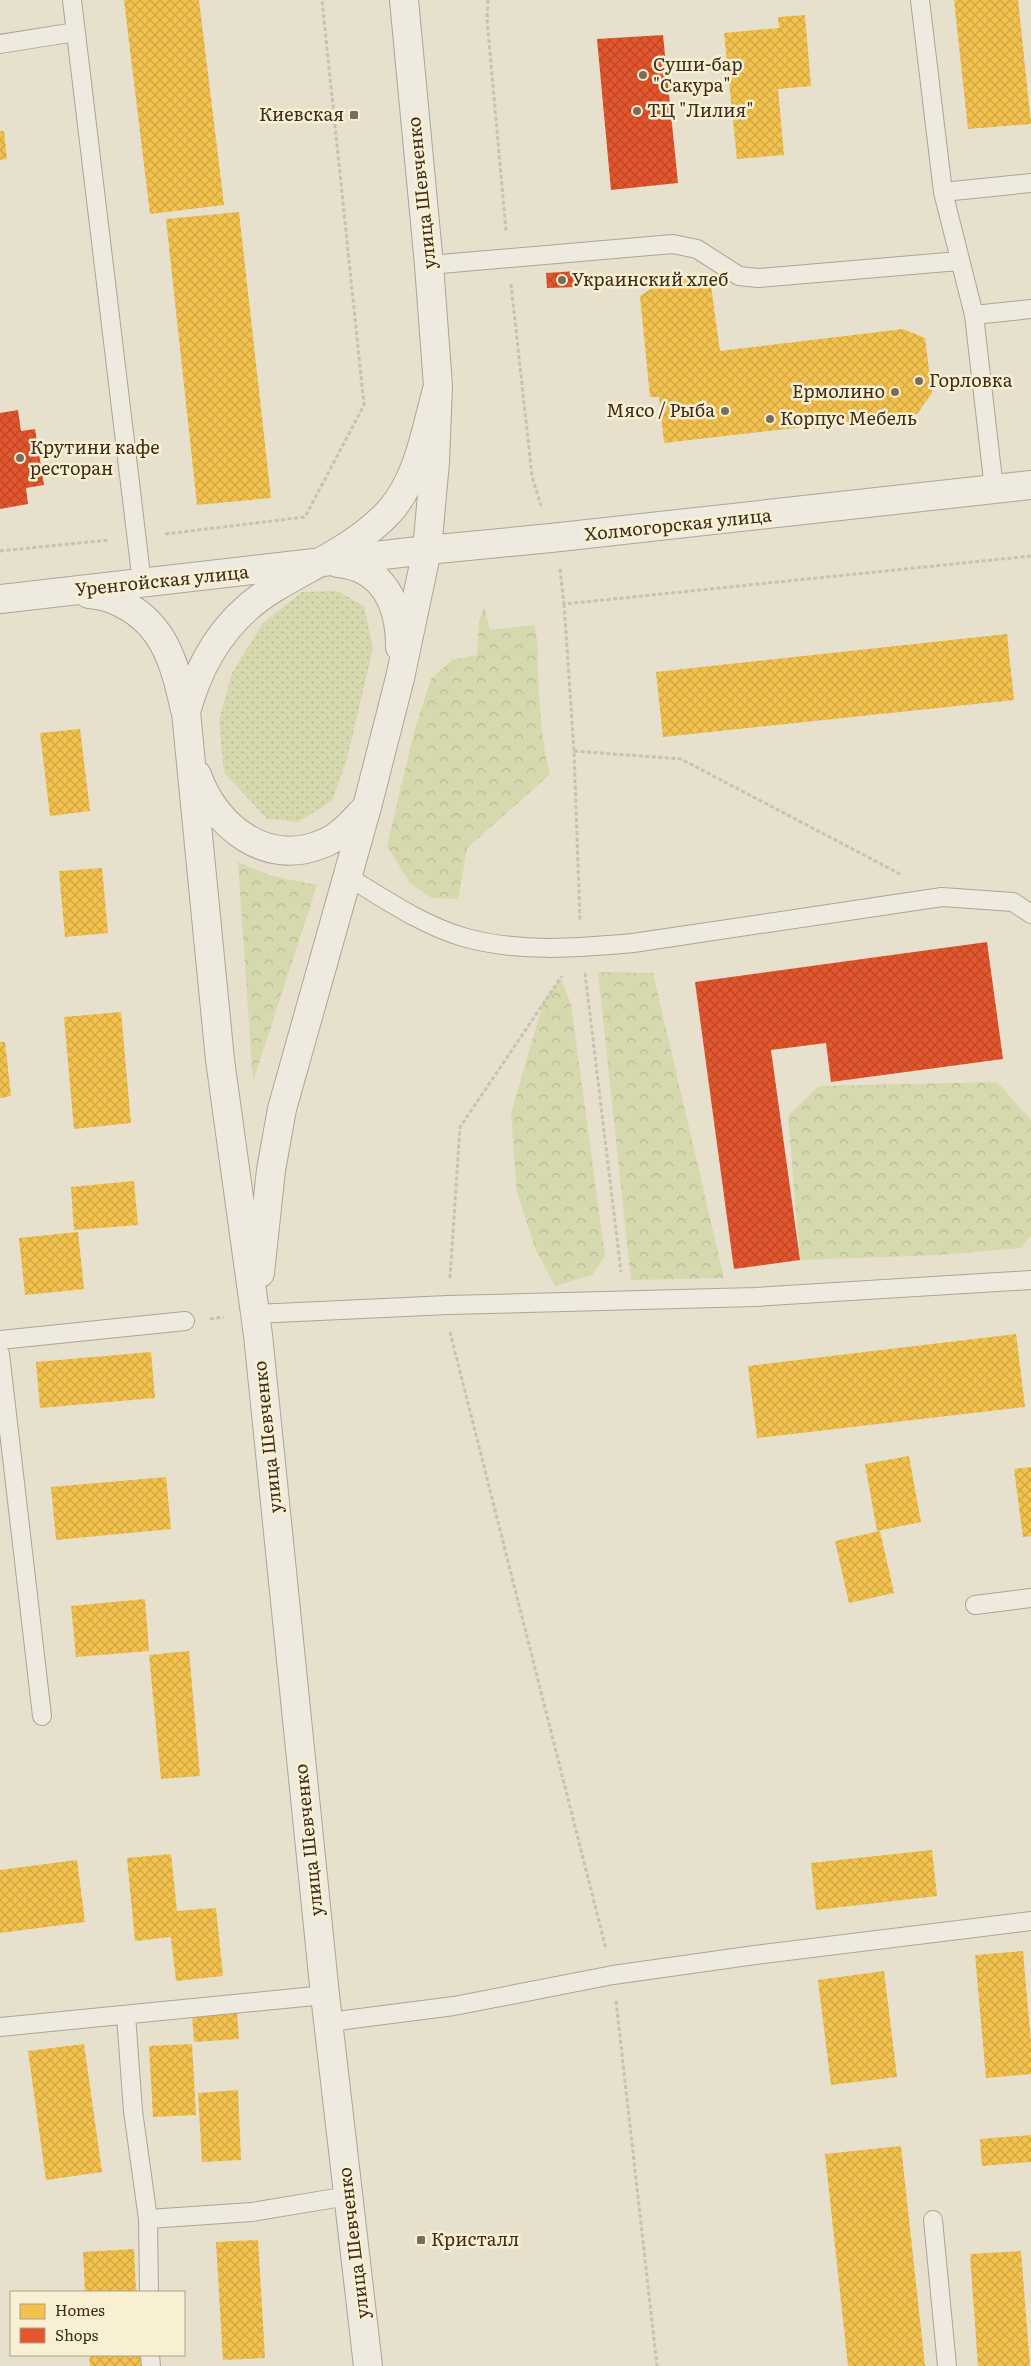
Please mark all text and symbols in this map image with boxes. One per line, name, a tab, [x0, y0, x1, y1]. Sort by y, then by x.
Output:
place label: Суши-бар "Сакура"	[653, 50, 743, 98]
marker: Суши-бар "Сакура"	[637, 69, 649, 81]
place label: ТЦ "Лилия"	[647, 96, 753, 123]
place label: Киевская	[259, 100, 344, 127]
marker: ТЦ "Лилия"	[631, 105, 643, 117]
marker: Киевская	[348, 109, 360, 121]
street label: улица Шевченко	[399, 116, 442, 271]
place label: Украинский хлеб	[572, 265, 728, 292]
marker: Украинский хлеб	[556, 274, 568, 286]
place label: Горловка	[929, 366, 1013, 393]
marker: Горловка	[913, 375, 925, 387]
place label: Ермолино	[792, 377, 885, 404]
marker: Ермолино	[889, 386, 901, 398]
place label: Мясо / Рыба	[606, 396, 715, 423]
place label: Корпус Мебель	[780, 404, 917, 431]
marker: Мясо / Рыба	[719, 405, 731, 417]
marker: Корпус Мебель	[764, 413, 776, 425]
place label: Крутини кафе ресторан	[30, 433, 160, 481]
marker: Крутини кафе ресторан	[14, 452, 26, 464]
street label: Холмогорская улица	[583, 500, 773, 547]
street label: Уренгойская улица	[74, 557, 250, 602]
street label: улица Шевченко	[245, 1360, 288, 1515]
street label: улица Шевченко	[286, 1763, 329, 1918]
street label: улица Шевченко	[330, 2166, 375, 2321]
place label: Кристалл	[431, 2225, 519, 2252]
marker: Кристалл	[415, 2234, 427, 2246]
legend	[10, 2291, 185, 2356]
text: Homes	[55, 2298, 105, 2321]
text: Shops	[55, 2323, 98, 2346]

